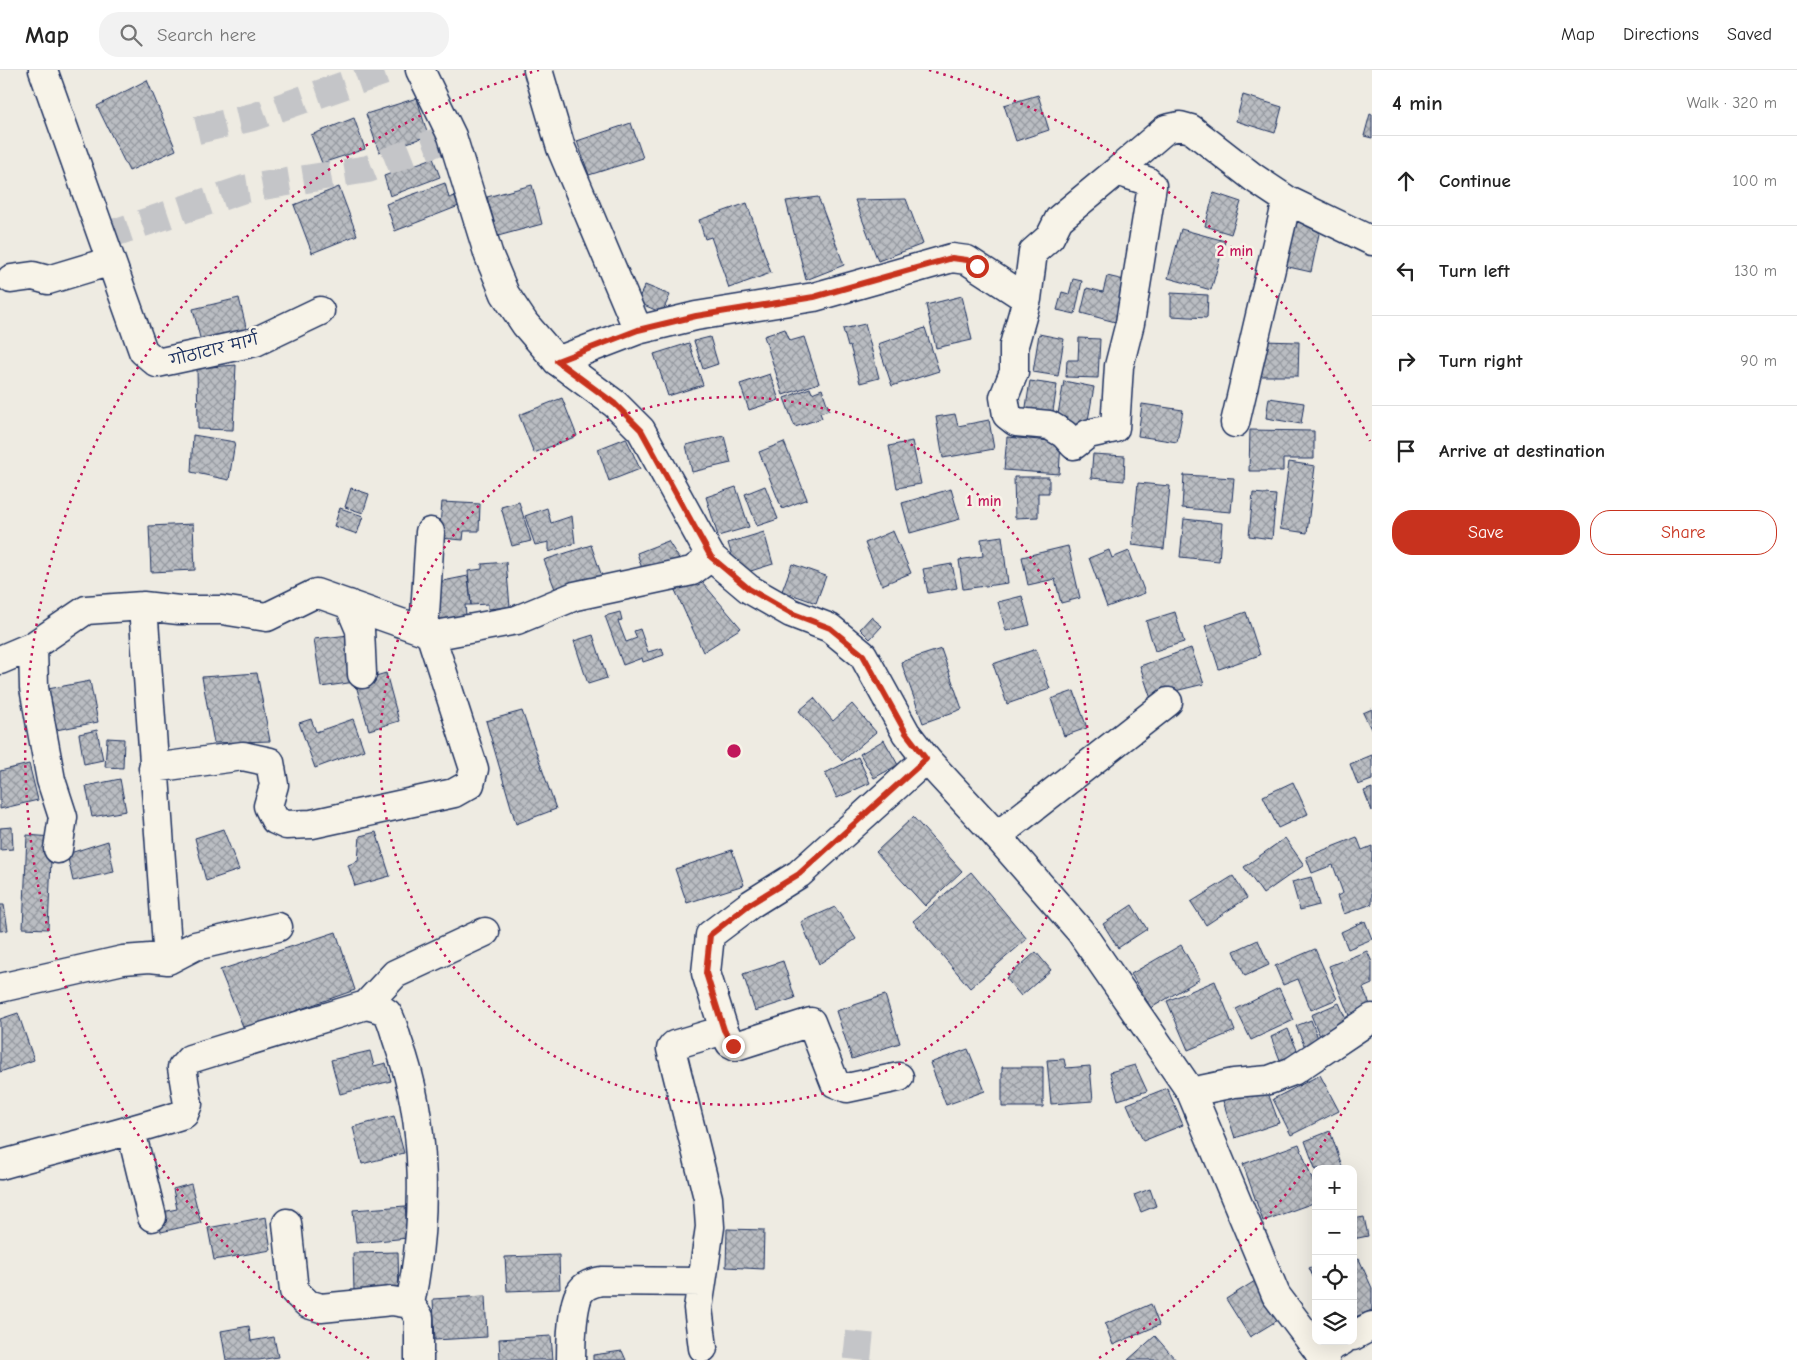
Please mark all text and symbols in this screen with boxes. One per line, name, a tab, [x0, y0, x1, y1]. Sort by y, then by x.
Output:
search box	[99, 12, 449, 57]
text: Map	[25, 21, 69, 49]
icon: search	[117, 21, 145, 49]
text: Search here	[157, 24, 256, 46]
text: Map	[1561, 24, 1595, 45]
text: Directions	[1623, 24, 1699, 45]
text: Saved	[1727, 24, 1772, 45]
text: 4 min	[1392, 91, 1443, 115]
text: Walk · 320 m	[1686, 94, 1777, 112]
icon: ahead	[1392, 167, 1420, 195]
text: Continue	[1439, 170, 1511, 192]
text: 100 m	[1733, 172, 1777, 190]
text: 2 min	[1217, 242, 1253, 260]
route start	[966, 255, 989, 278]
icon: left	[1392, 257, 1420, 285]
text: Turn left	[1439, 260, 1510, 282]
text: 130 m	[1734, 262, 1777, 280]
street label: गोठाटार मार्ग	[166, 327, 261, 370]
icon: right	[1392, 347, 1420, 375]
text: Turn right	[1439, 350, 1523, 372]
text: 90 m	[1740, 352, 1777, 370]
icon: arrive	[1392, 437, 1420, 465]
text: Arrive at destination	[1439, 440, 1605, 462]
text: 1 min	[967, 492, 1001, 510]
button: Save	[1392, 510, 1580, 555]
button: Share	[1590, 510, 1777, 555]
centre of rings	[725, 742, 743, 760]
route end	[722, 1035, 745, 1058]
map controls	[1312, 1165, 1357, 1345]
button: +	[1312, 1165, 1357, 1210]
button: −	[1312, 1210, 1357, 1255]
button: locate	[1312, 1255, 1357, 1300]
button: layers	[1312, 1300, 1357, 1345]

